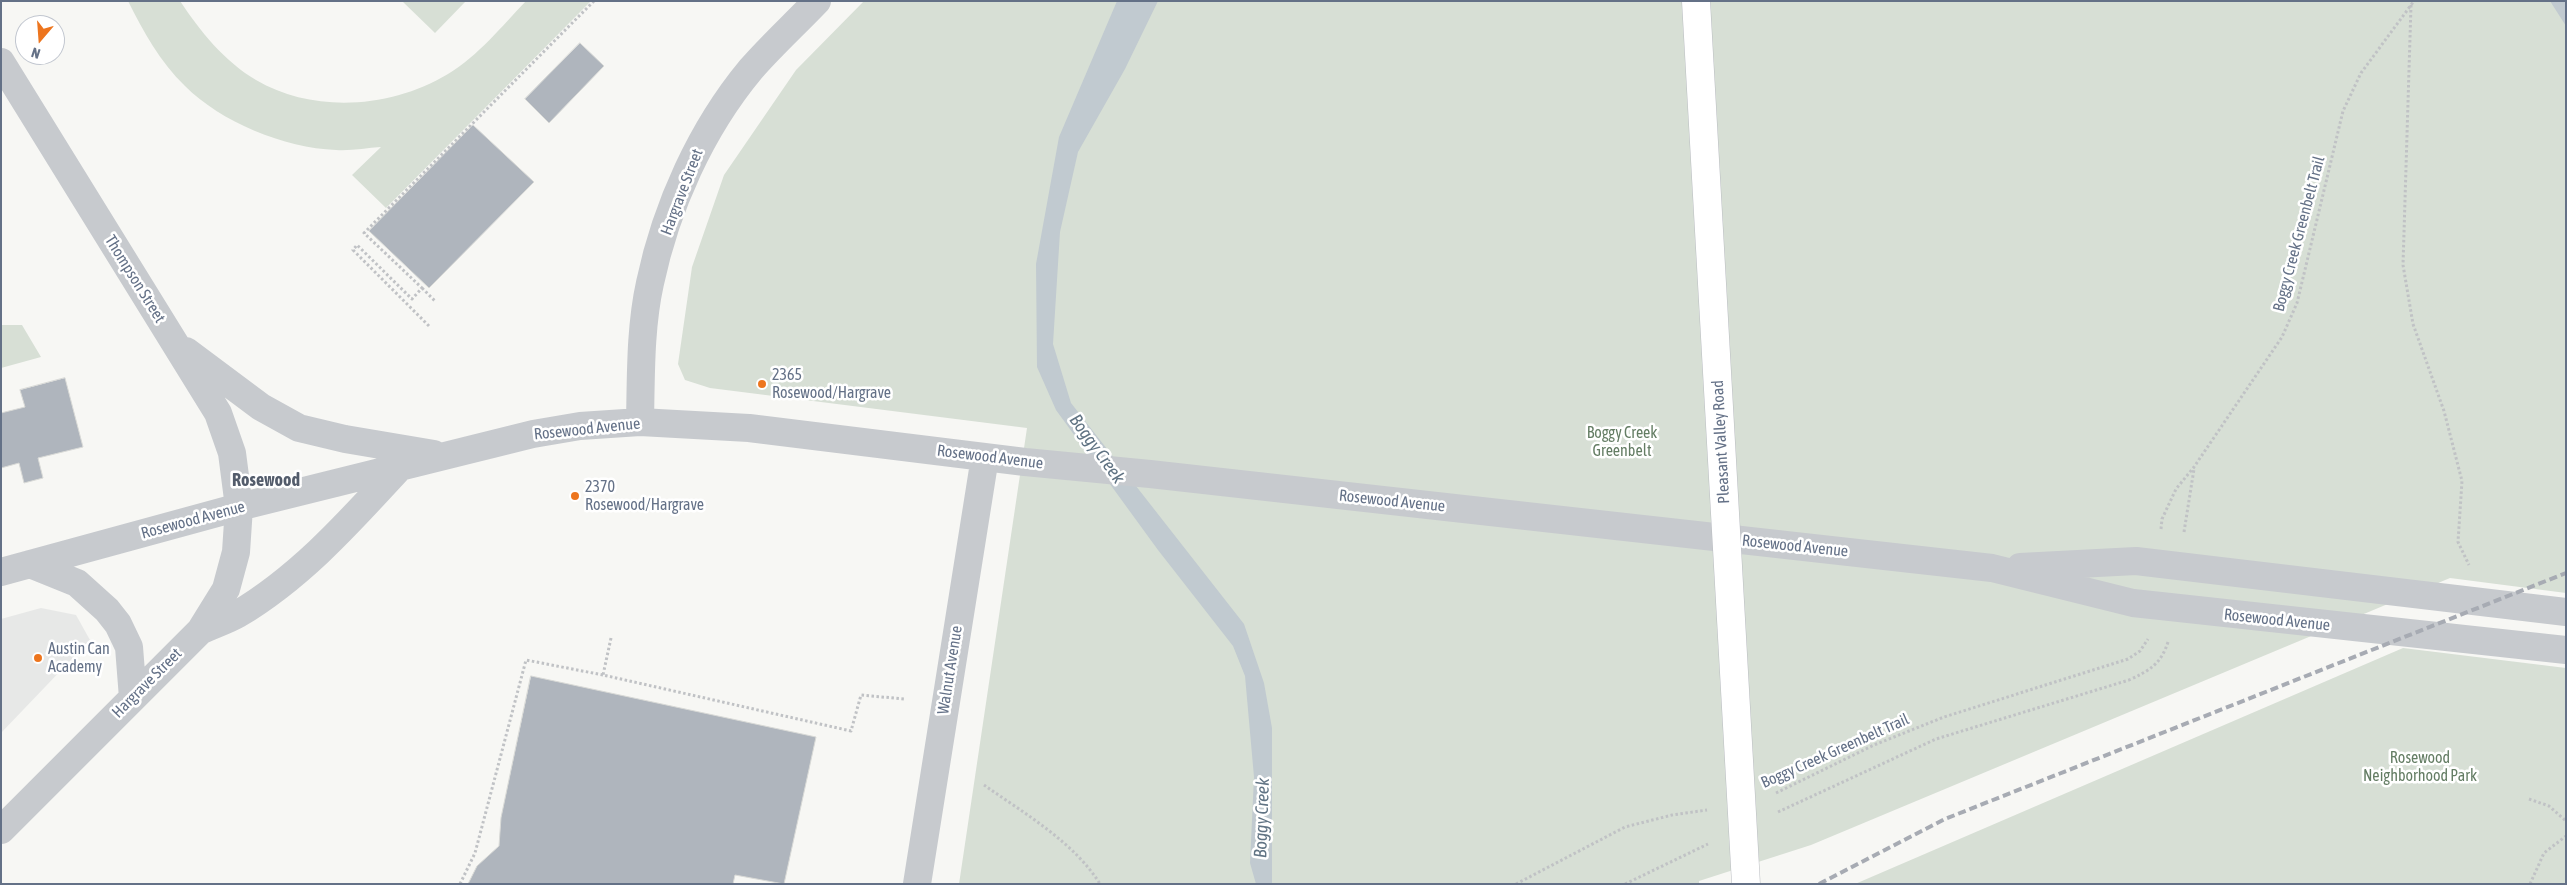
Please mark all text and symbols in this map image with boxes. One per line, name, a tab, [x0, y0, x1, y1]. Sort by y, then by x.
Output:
north arrow	[15, 15, 65, 65]
text: N	[29, 44, 42, 62]
street label: Hargrave Street	[657, 146, 707, 238]
street label: Boggy Creek Greenbelt Trail	[2269, 154, 2329, 314]
street label: Thompson Street	[101, 232, 169, 326]
place label: 2365 Rosewood/Hargrave	[772, 365, 891, 403]
marker: 2365 Rosewood/Hargrave	[756, 378, 768, 390]
street label: Pleasant Valley Road	[1708, 380, 1734, 504]
water label: Boggy Creek	[1065, 410, 1129, 488]
street label: Rosewood Avenue	[533, 414, 641, 444]
park label: Boggy Creek Greenbelt	[1587, 423, 1657, 461]
street label: Rosewood Avenue	[936, 441, 1044, 473]
district label: Rosewood	[232, 469, 300, 491]
place label: 2370 Rosewood/Hargrave	[585, 477, 704, 515]
street label: Rosewood Avenue	[1338, 486, 1446, 516]
marker: 2370 Rosewood/Hargrave	[569, 490, 581, 502]
street label: Rosewood Avenue	[139, 497, 247, 543]
street label: Rosewood Avenue	[1741, 531, 1849, 561]
street label: Rosewood Avenue	[2223, 605, 2331, 635]
street label: Walnut Avenue	[934, 624, 966, 716]
place label: Austin Can Academy	[48, 639, 110, 677]
street label: Hargrave Street	[108, 644, 186, 722]
marker: Austin Can Academy	[32, 652, 44, 664]
street label: Boggy Creek Greenbelt Trail	[1758, 710, 1912, 792]
park label: Rosewood Neighborhood Park	[2363, 748, 2477, 786]
water label: Boggy Creek	[1250, 778, 1274, 858]

